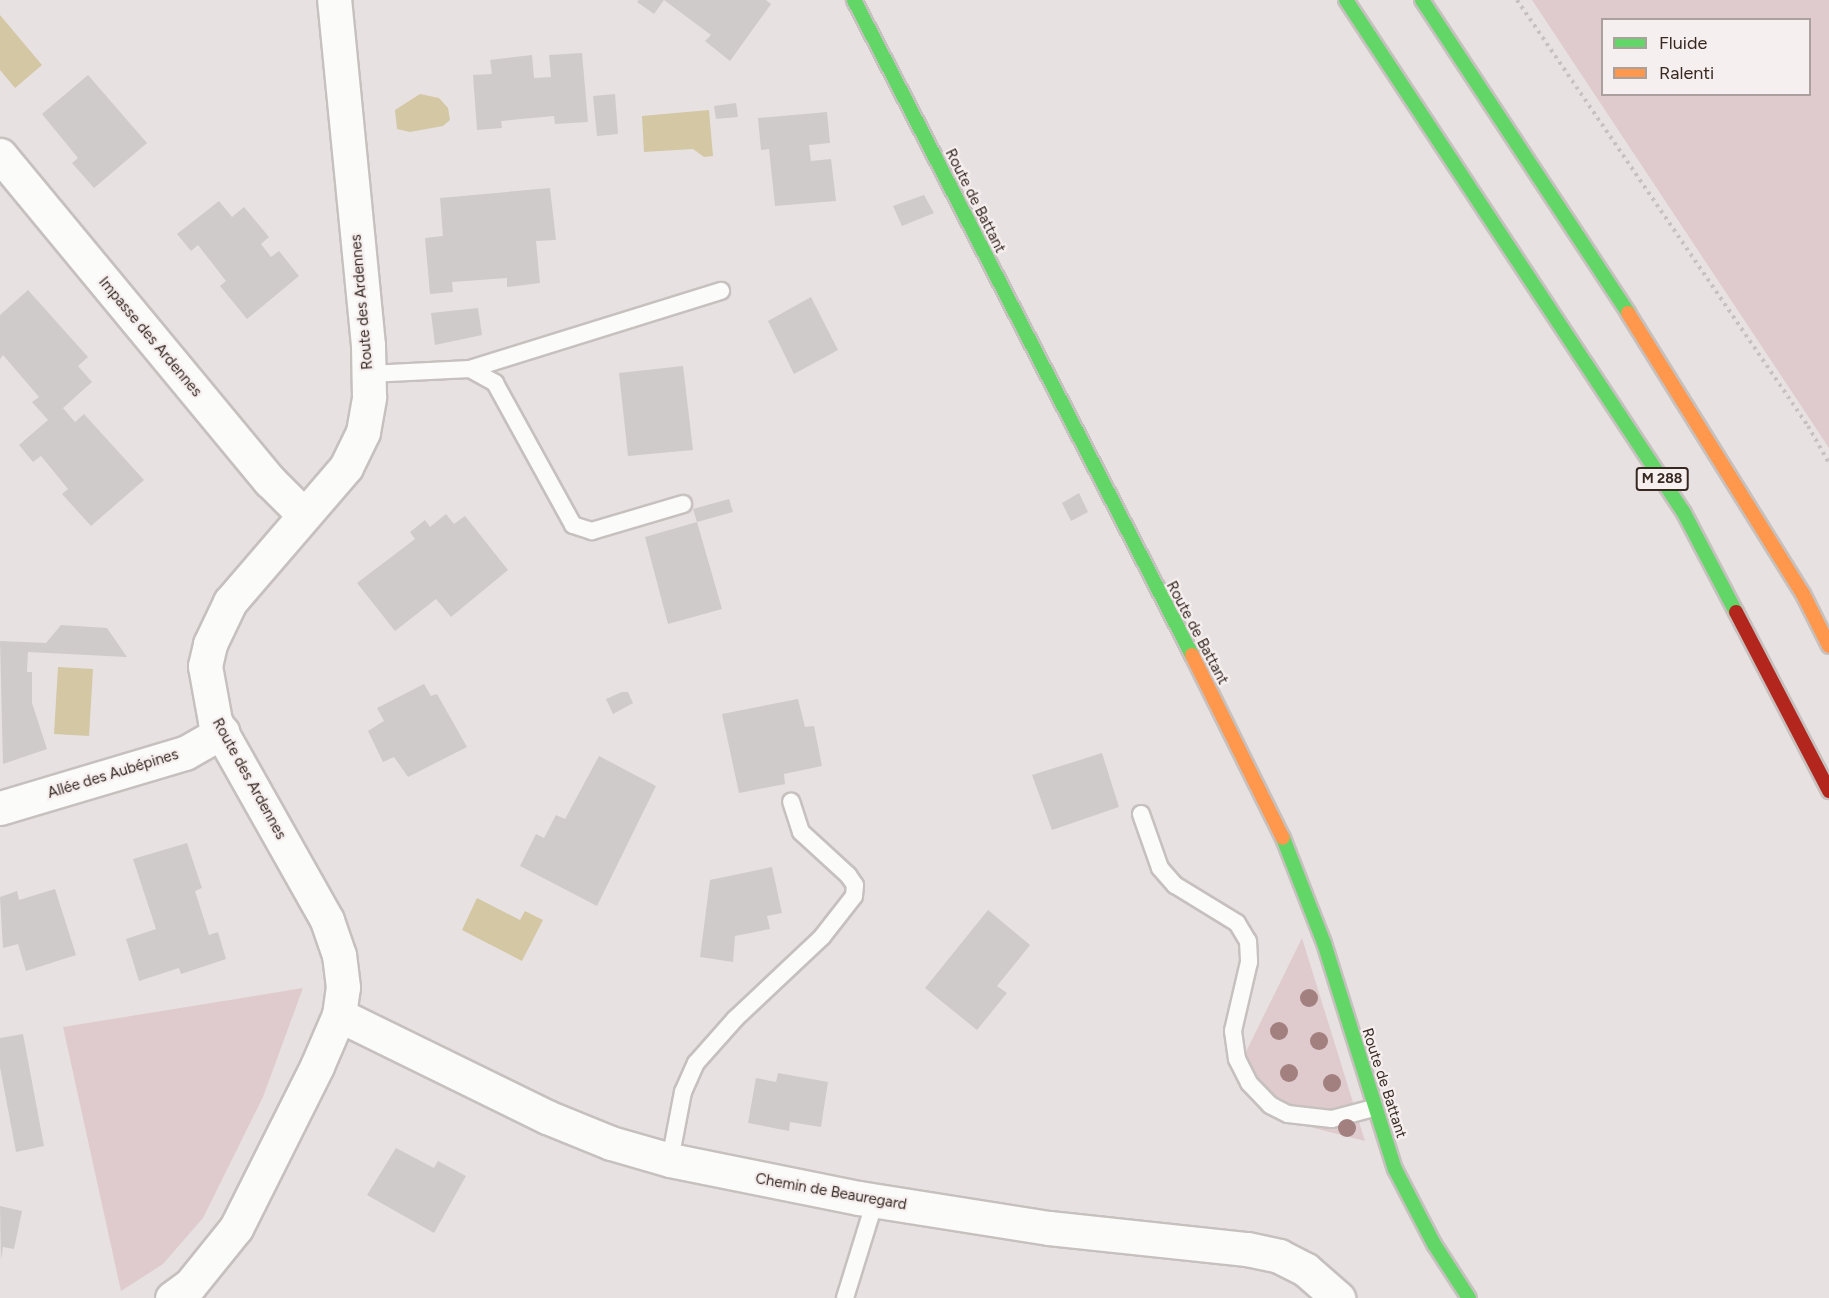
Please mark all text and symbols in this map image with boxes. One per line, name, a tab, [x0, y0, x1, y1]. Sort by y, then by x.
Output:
legend	[1601, 18, 1811, 96]
text: Fluide	[1659, 32, 1707, 54]
text: Ralenti	[1659, 62, 1714, 84]
street label: Route de Battant	[941, 146, 1009, 256]
street label: Route des Ardennes	[347, 234, 377, 370]
street label: Impasse des Ardennes	[95, 273, 205, 401]
road number: M 288	[1635, 468, 1689, 490]
street label: Route de Battant	[1162, 578, 1232, 688]
street label: Route des Ardennes	[208, 715, 290, 843]
street label: Allée des Aubépines	[45, 746, 181, 802]
street label: Route de Battant	[1358, 1026, 1410, 1140]
street label: Chemin de Beauregard	[754, 1170, 908, 1214]

